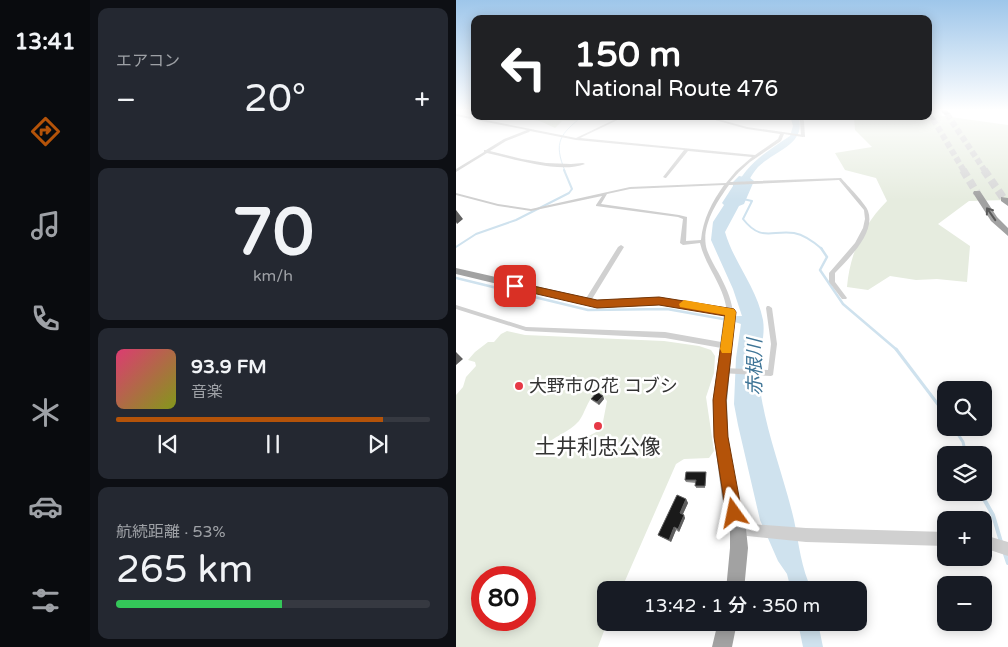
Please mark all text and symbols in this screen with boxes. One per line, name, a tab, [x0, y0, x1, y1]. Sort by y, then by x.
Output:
text: 13:41	[15, 29, 75, 55]
text: 150 m	[574, 34, 681, 76]
icon: left	[491, 35, 556, 100]
text: エアコン	[116, 51, 180, 71]
text: 20°	[244, 76, 306, 122]
text: National Route 476	[574, 76, 778, 102]
text: −	[116, 83, 136, 117]
text: +	[414, 83, 430, 117]
icon: directions	[28, 114, 63, 149]
text: 70	[232, 194, 314, 273]
one-way arrow	[986, 207, 996, 221]
icon: music	[28, 208, 63, 243]
pin	[494, 265, 536, 307]
text: km/h	[253, 266, 293, 286]
icon: arrive	[501, 272, 529, 300]
icon: phone	[28, 301, 63, 336]
water label: 赤根川	[744, 337, 766, 396]
text: 93.9 FM	[191, 356, 267, 378]
place label: 大野市の花 コブシ	[529, 375, 678, 397]
marker: 大野市の花 コブシ	[513, 380, 525, 392]
map controls	[937, 381, 992, 631]
button: search	[937, 381, 992, 436]
text: 音楽	[191, 382, 223, 402]
icon: climate	[28, 395, 63, 430]
marker: 土井利忠公像	[592, 420, 604, 432]
icon: previous	[154, 430, 182, 458]
icon: pause	[259, 430, 287, 458]
icon: next	[364, 430, 392, 458]
place label: 土井利忠公像	[535, 435, 661, 460]
button: layers	[937, 446, 992, 501]
position arrow	[707, 486, 759, 538]
icon: car	[28, 489, 63, 524]
button: +	[937, 511, 992, 566]
text: 航続距離 · 53%	[116, 522, 226, 542]
text: 265 km	[116, 547, 253, 593]
speed limit sign: 80	[471, 566, 536, 631]
button: −	[937, 576, 992, 631]
icon: filters	[28, 583, 63, 618]
text: 13:42 · 1 分 · 350 m	[644, 595, 820, 617]

